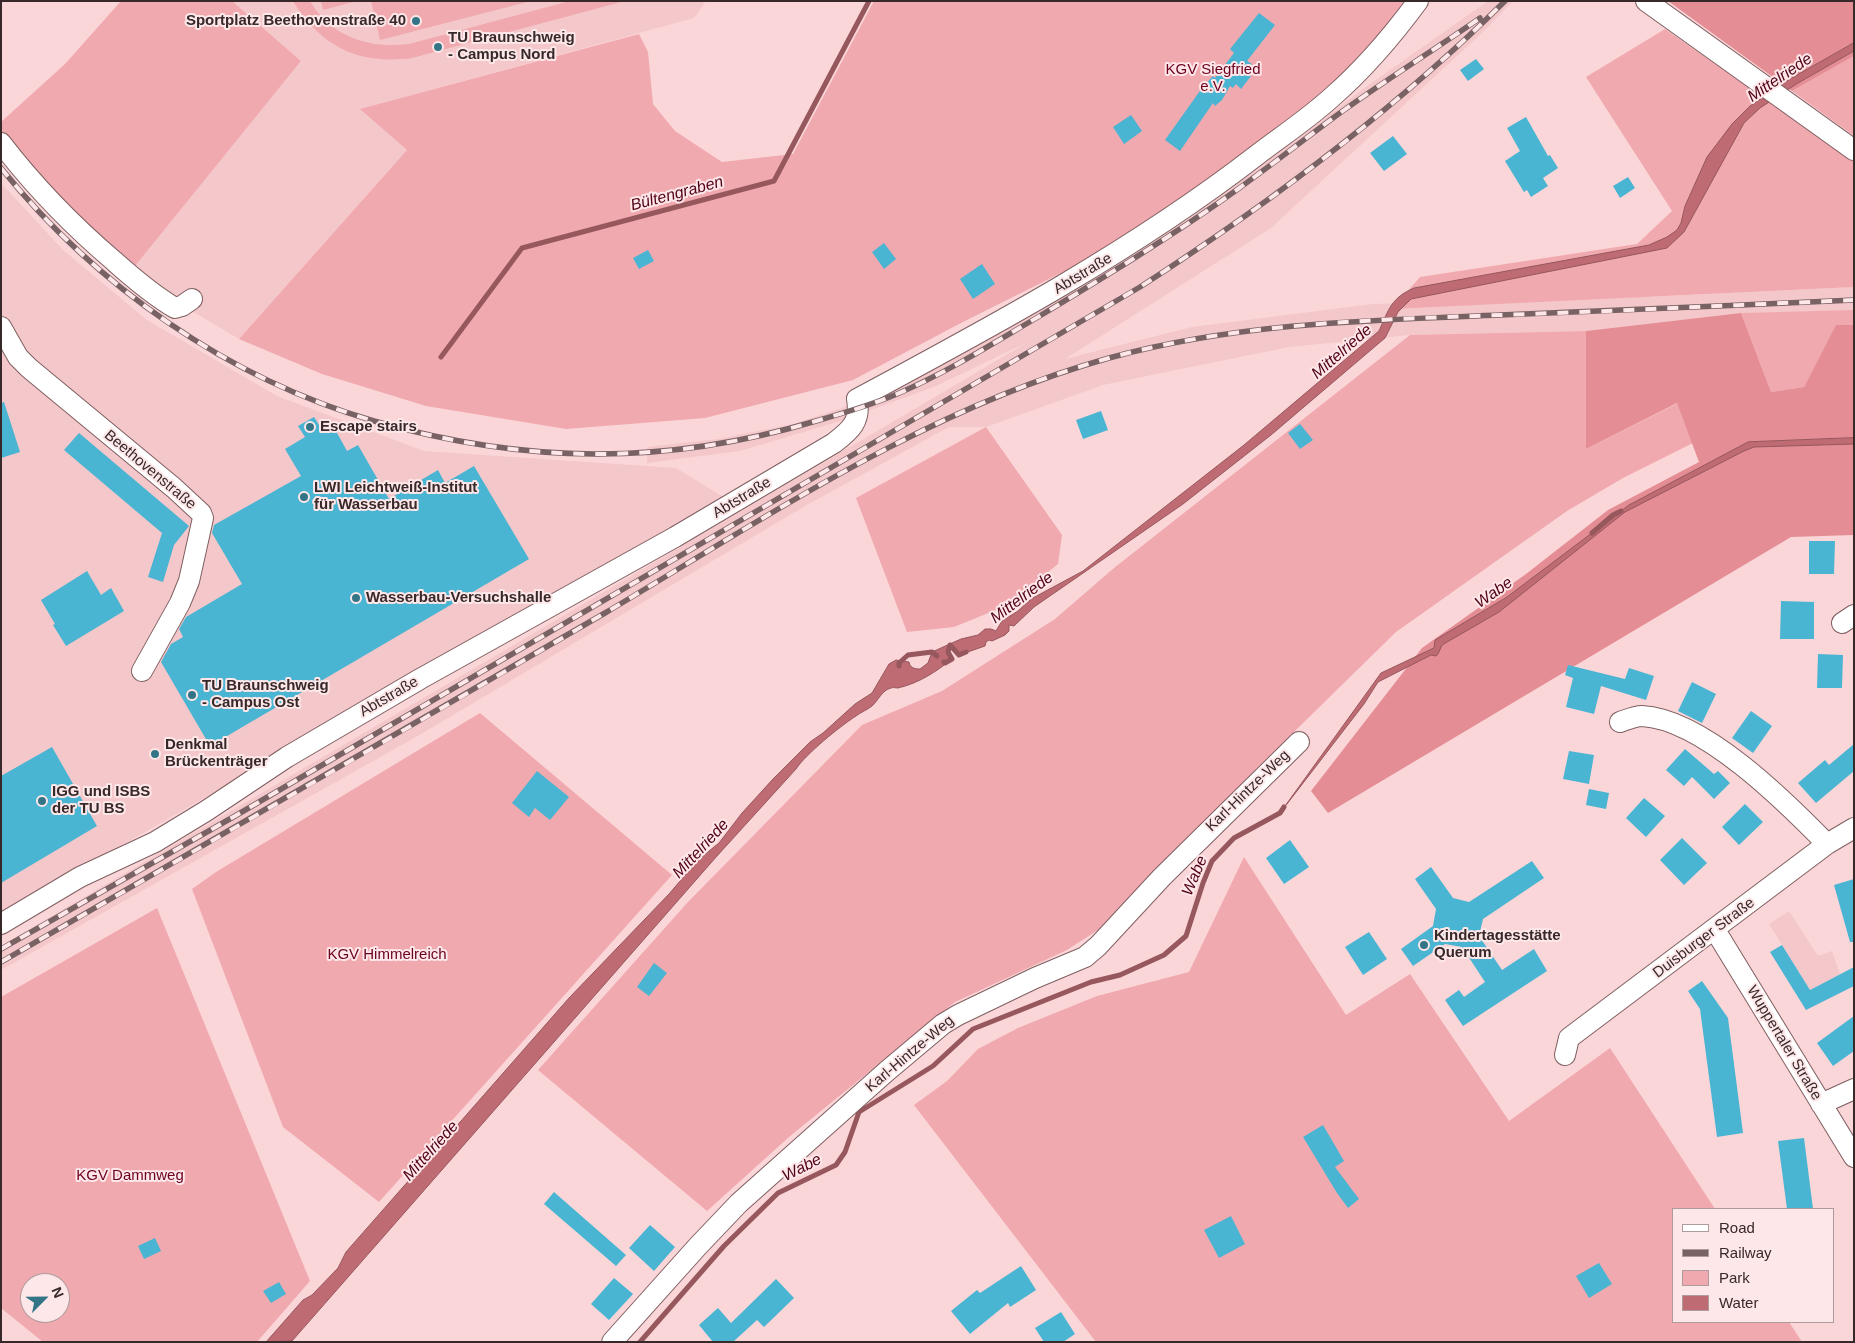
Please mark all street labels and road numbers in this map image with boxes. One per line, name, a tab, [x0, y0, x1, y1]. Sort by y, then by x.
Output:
street label: Abtstraße	[1050, 250, 1116, 298]
street label: Beethovenstraße	[100, 426, 200, 514]
street label: Abtstraße	[709, 474, 775, 522]
street label: Abtstraße	[356, 673, 422, 721]
street label: Karl-Hintze-Weg	[1202, 746, 1294, 836]
street label: Duisburger Straße	[1650, 894, 1758, 982]
street label: Wuppertaler Straße	[1743, 982, 1825, 1104]
street label: Karl-Hintze-Weg	[862, 1012, 958, 1096]

